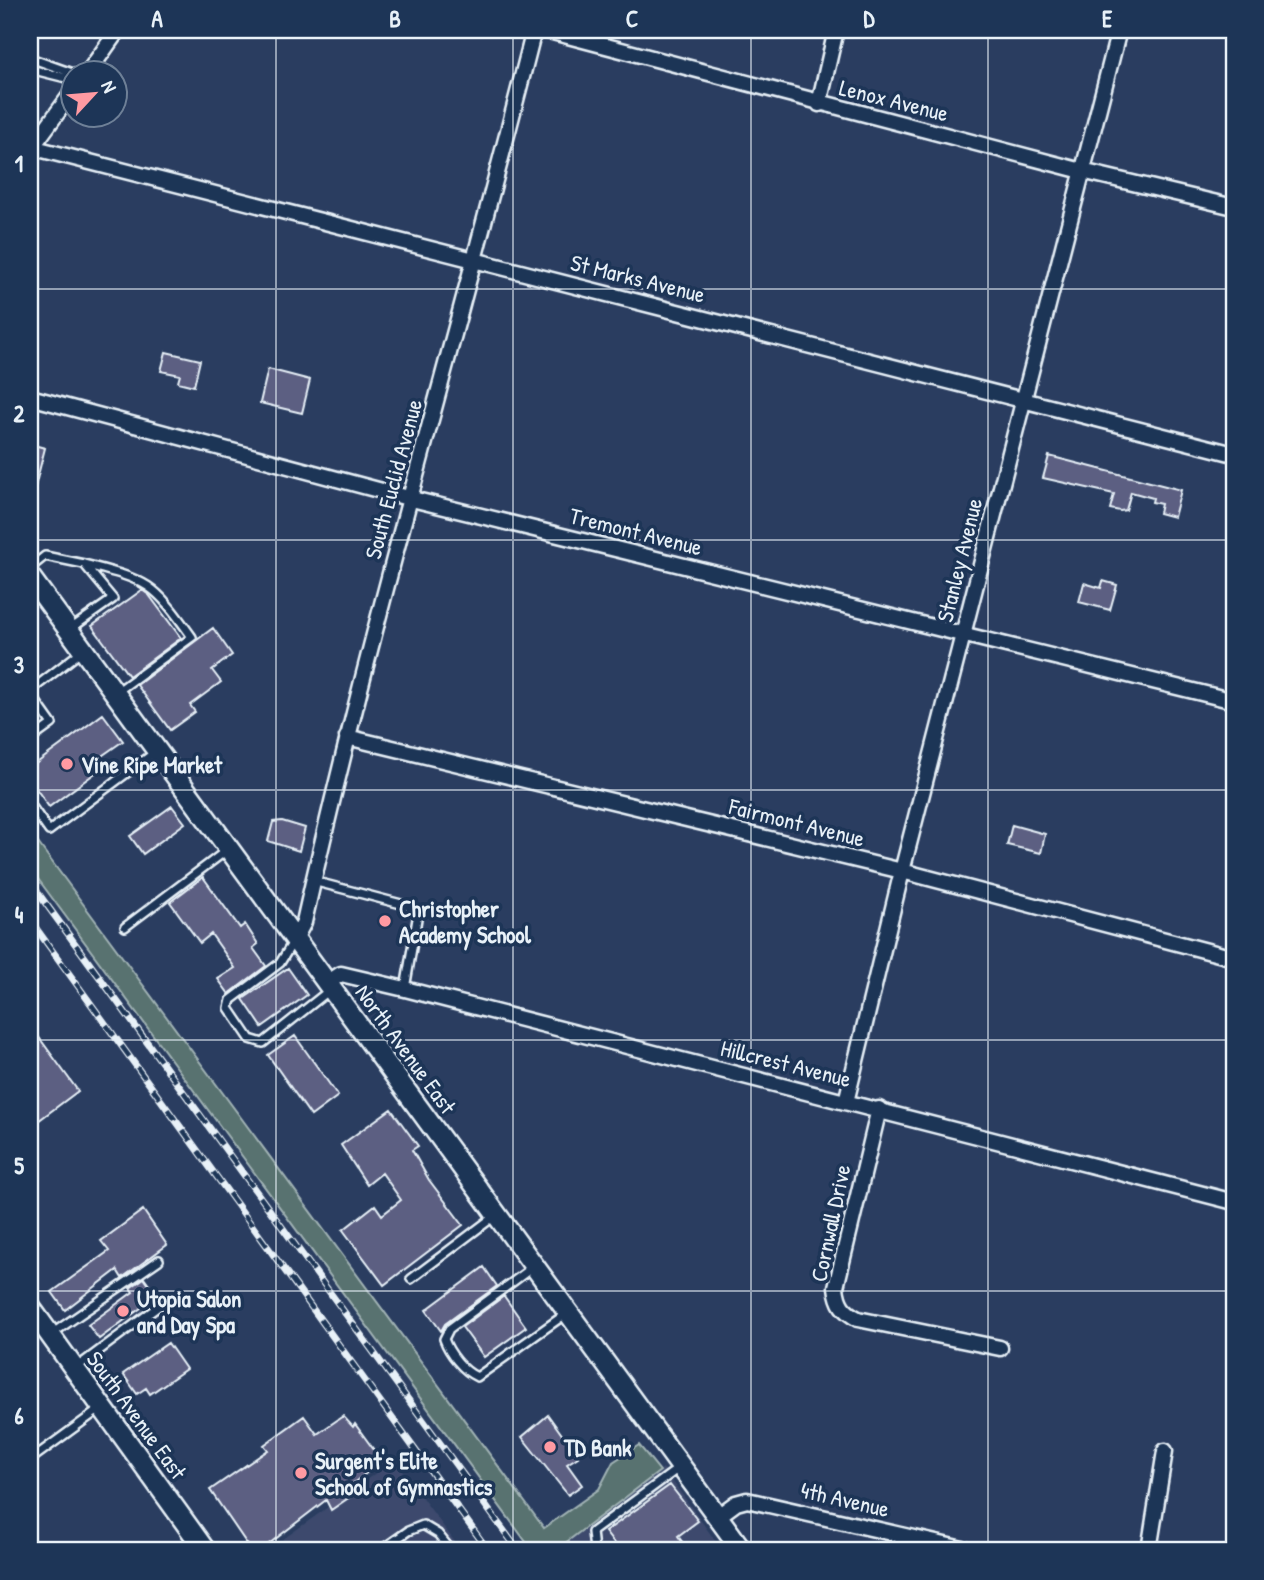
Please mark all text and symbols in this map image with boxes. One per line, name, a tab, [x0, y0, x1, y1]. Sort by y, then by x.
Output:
text: A	[151, 3, 163, 34]
text: B	[389, 3, 401, 34]
text: C	[626, 3, 638, 34]
text: D	[864, 3, 876, 34]
text: E	[1102, 3, 1113, 34]
north arrow	[60, 60, 130, 130]
street label: Lenox Avenue	[836, 71, 952, 129]
text: N	[95, 76, 123, 97]
text: 1	[15, 148, 23, 179]
street label: St Marks Avenue	[568, 246, 708, 310]
street label: South Euclid Avenue	[357, 396, 429, 562]
text: 2	[14, 398, 25, 429]
street label: Stanley Avenue	[929, 495, 989, 625]
street label: Tremont Avenue	[566, 500, 706, 562]
text: 3	[14, 649, 24, 680]
place label: Vine Ripe Market	[81, 749, 223, 781]
marker: Vine Ripe Market	[59, 756, 75, 772]
street label: Fairmont Avenue	[725, 790, 868, 854]
place label: Christopher Academy School	[399, 893, 532, 951]
text: 4	[15, 899, 24, 930]
marker: Christopher Academy School	[377, 913, 393, 929]
street label: North Avenue East	[349, 978, 464, 1121]
street label: Hillcrest Avenue	[718, 1032, 854, 1094]
text: 5	[14, 1150, 24, 1181]
street label: Cornwall Drive	[802, 1161, 858, 1285]
place label: Utopia Salon and Day Spa	[137, 1283, 242, 1341]
marker: Utopia Salon and Day Spa	[115, 1303, 131, 1319]
street label: South Avenue East	[80, 1345, 195, 1486]
text: 6	[14, 1400, 24, 1431]
place label: TD Bank	[563, 1432, 632, 1463]
marker: TD Bank	[542, 1439, 558, 1455]
place label: Surgent's Elite School of Gymnastics	[315, 1445, 493, 1503]
marker: Surgent's Elite School of Gymnastics	[293, 1465, 309, 1481]
street label: 4th Avenue	[798, 1474, 892, 1524]

